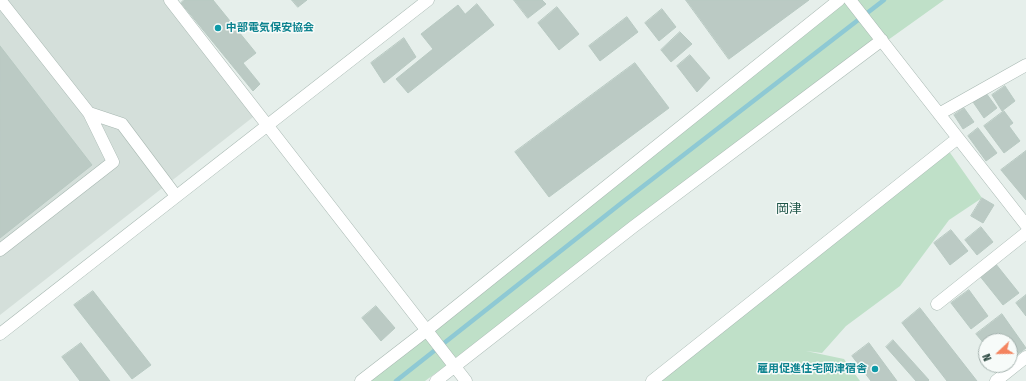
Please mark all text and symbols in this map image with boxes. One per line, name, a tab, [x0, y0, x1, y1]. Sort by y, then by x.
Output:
place label: 中部電気保安協会	[226, 21, 314, 35]
marker: 中部電気保安協会	[213, 23, 223, 33]
district label: 岡津	[776, 201, 802, 217]
north arrow	[978, 333, 1018, 373]
text: N	[980, 352, 995, 363]
place label: 雇用促進住宅岡津宿舎	[757, 362, 867, 376]
marker: 雇用促進住宅岡津宿舎	[870, 364, 880, 374]

